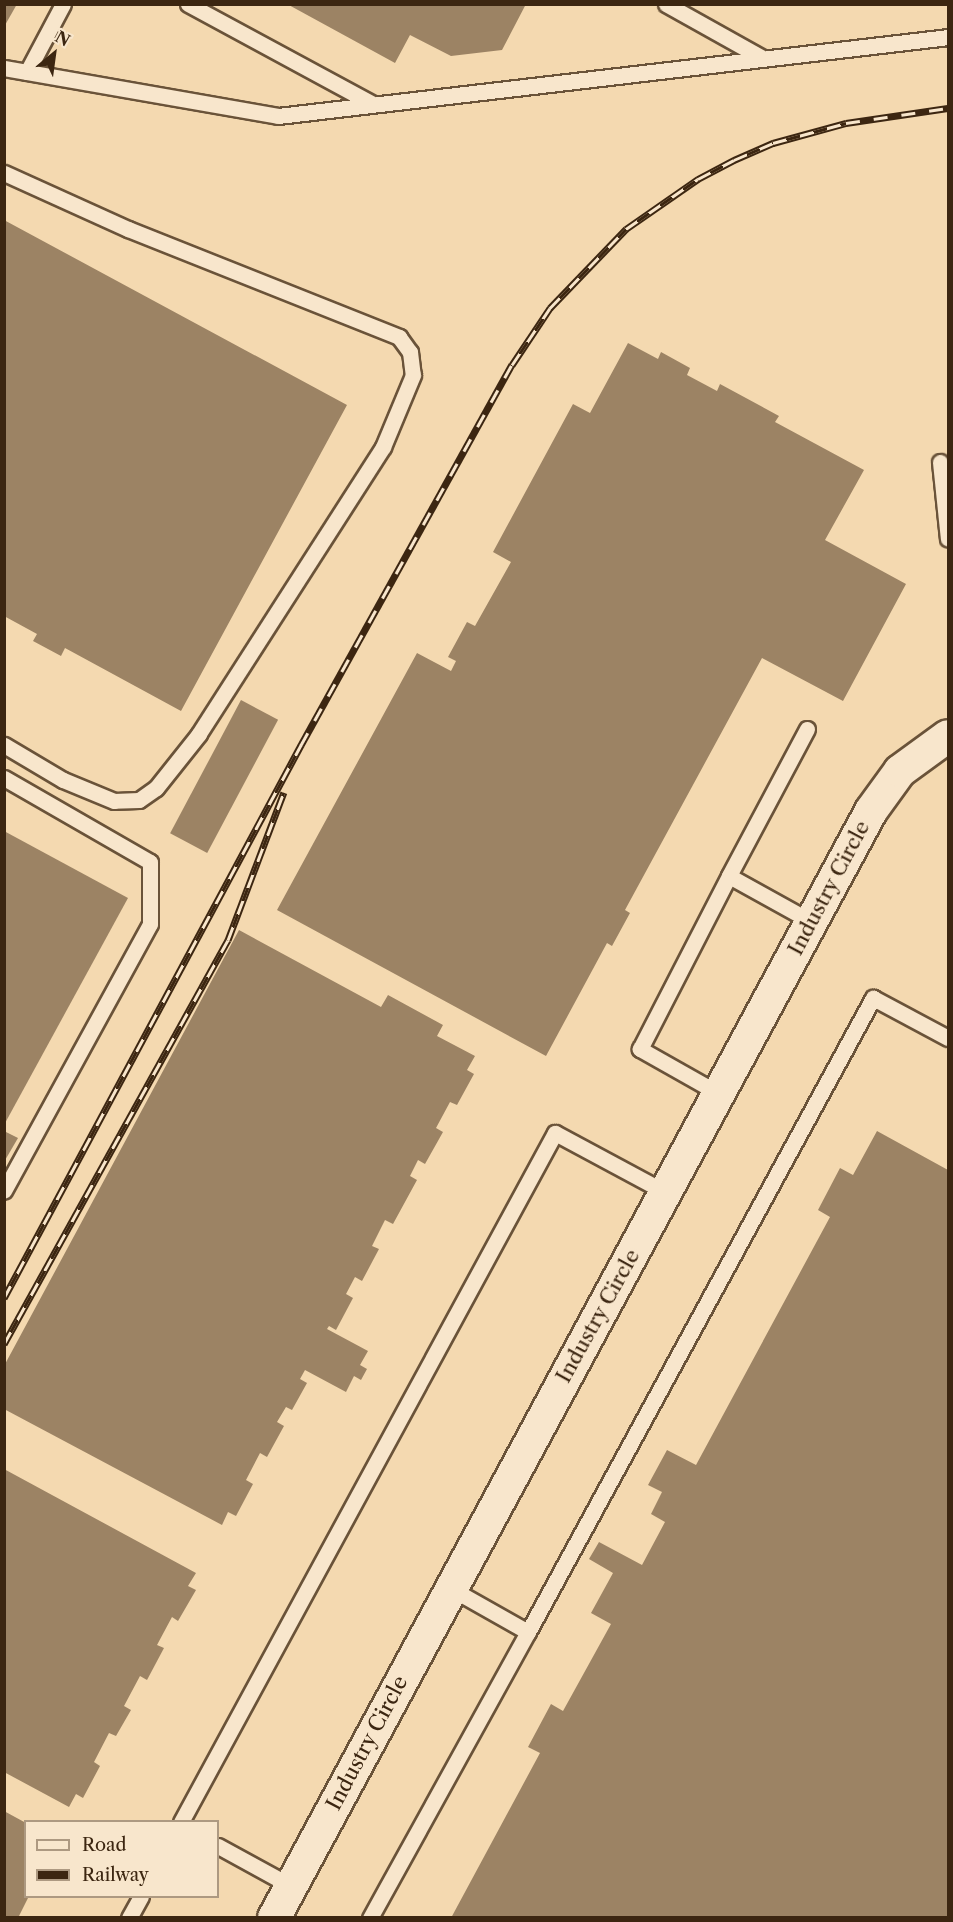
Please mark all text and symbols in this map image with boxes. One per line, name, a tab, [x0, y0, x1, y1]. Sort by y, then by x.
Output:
north arrow	[24, 24, 84, 84]
text: N	[52, 26, 74, 50]
street label: Industry Circle	[783, 816, 875, 960]
street label: Industry Circle	[551, 1245, 645, 1387]
street label: Industry Circle	[321, 1671, 413, 1815]
legend	[24, 1820, 219, 1898]
text: Road	[82, 1834, 127, 1856]
text: Railway	[82, 1864, 149, 1886]

